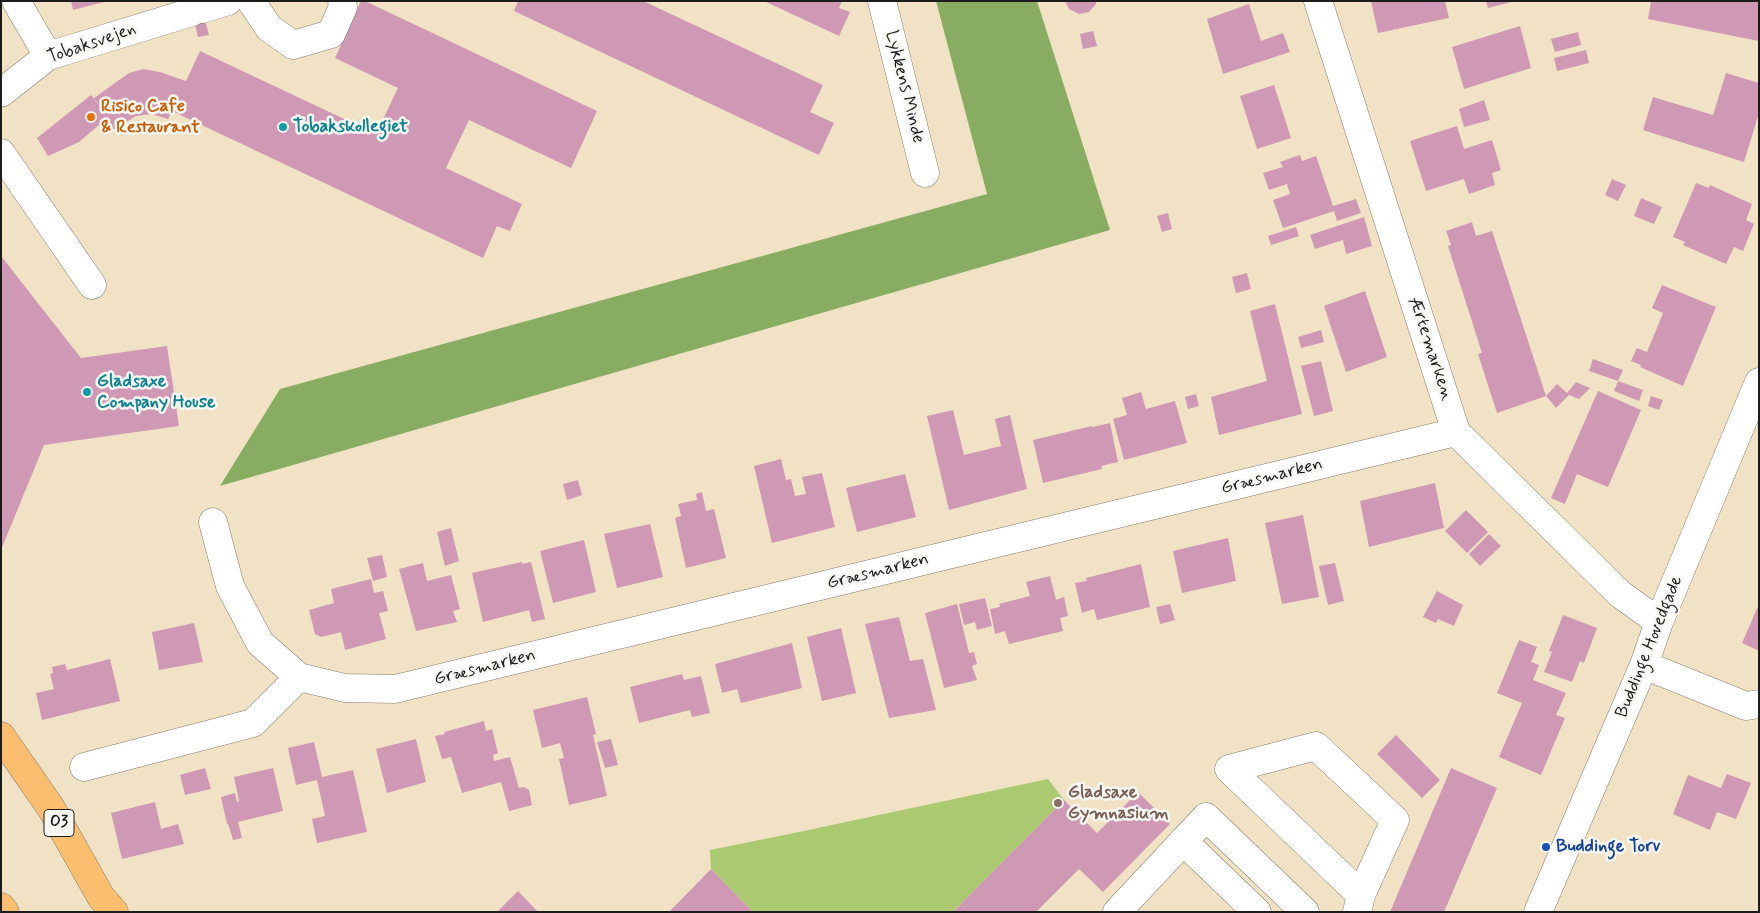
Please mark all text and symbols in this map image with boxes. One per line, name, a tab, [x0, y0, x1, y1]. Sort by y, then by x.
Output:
street label: Tobaksvejen	[45, 19, 139, 69]
street label: Lykkens Minde	[880, 28, 928, 146]
place label: Risico Cafe & Restaurant	[101, 96, 200, 138]
marker: Risico Cafe & Restaurant	[85, 111, 97, 123]
place label: Tobakskollegiet	[293, 116, 408, 138]
marker: Tobakskollegiet	[277, 121, 289, 133]
street label: Ærtemarken	[1403, 295, 1457, 403]
place label: Gladsaxe Company House	[97, 371, 215, 414]
marker: Gladsaxe Company House	[81, 386, 93, 398]
street label: Græsmarken	[1219, 454, 1325, 500]
street label: Græsmarken	[825, 549, 931, 595]
street label: Buddinge Hovedgade	[1612, 573, 1688, 721]
street label: Græsmarken	[432, 645, 538, 691]
place label: Gladsaxe Gymnasium	[1068, 782, 1169, 824]
marker: Gladsaxe Gymnasium	[1052, 797, 1064, 809]
road number: O3	[44, 810, 74, 836]
place label: Buddinge Torv	[1556, 836, 1660, 858]
marker: Buddinge Torv	[1540, 841, 1552, 853]

